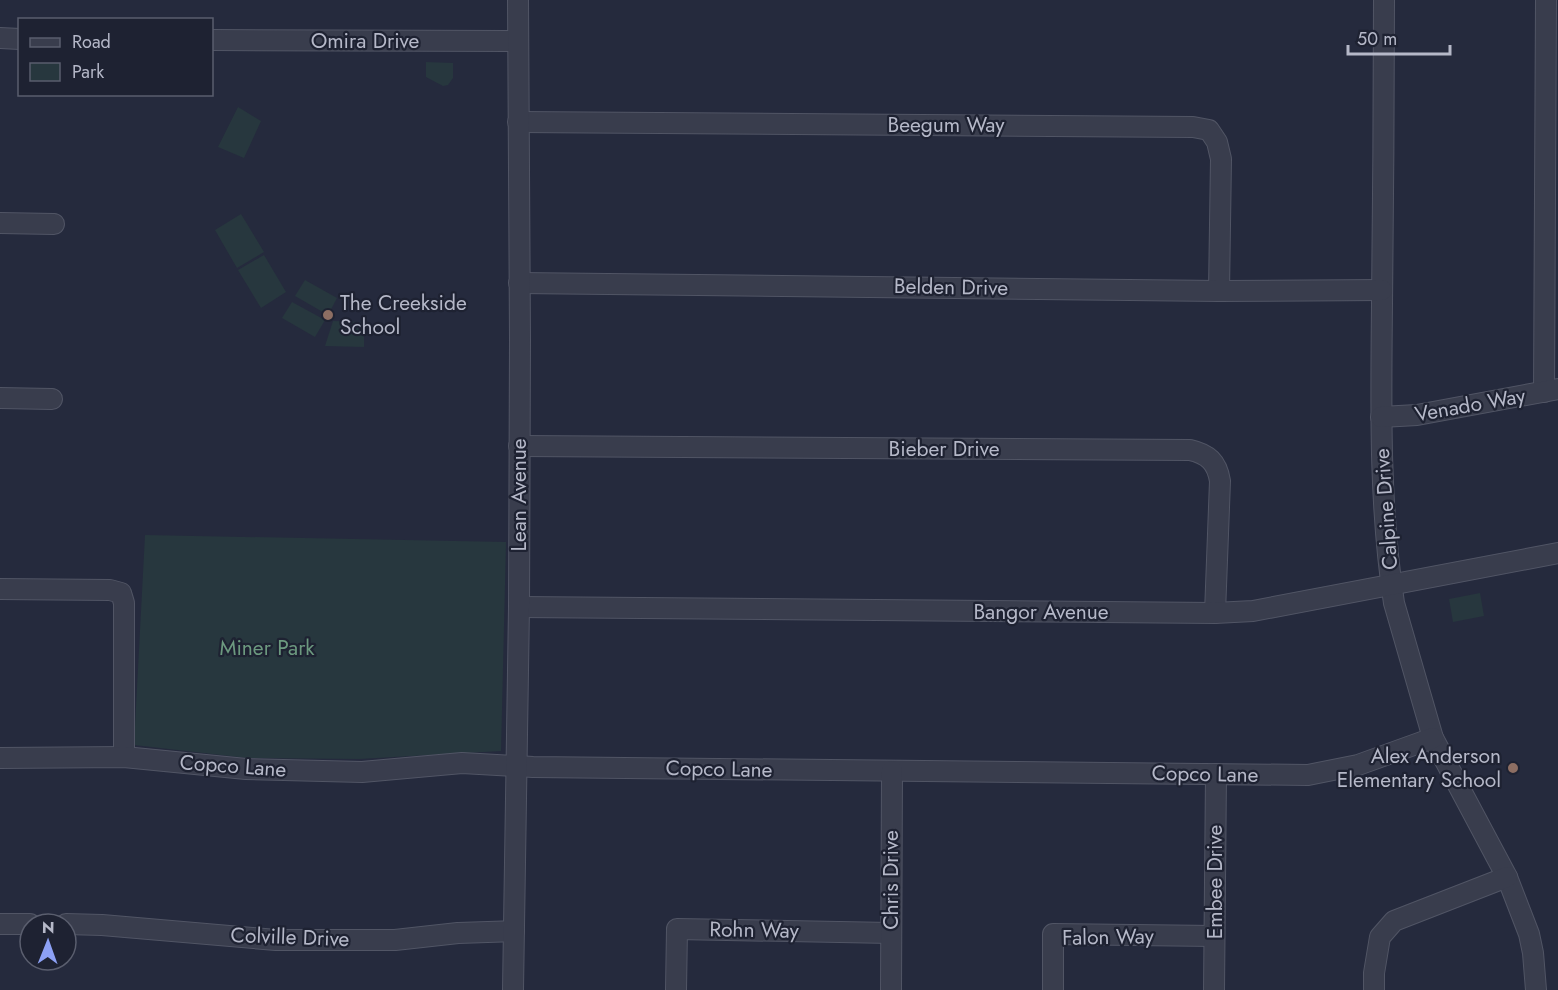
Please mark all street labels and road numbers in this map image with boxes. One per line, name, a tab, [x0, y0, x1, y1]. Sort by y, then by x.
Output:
street label: Omira Drive	[311, 26, 420, 56]
street label: Beegum Way	[888, 110, 1005, 140]
street label: Belden Drive	[894, 271, 1009, 303]
street label: Venado Way	[1412, 380, 1528, 429]
street label: Bieber Drive	[889, 434, 1000, 464]
street label: Lean Avenue	[504, 438, 534, 552]
street label: Calpine Drive	[1367, 447, 1405, 571]
street label: Bangor Avenue	[973, 597, 1109, 627]
street label: Copco Lane	[179, 747, 288, 785]
street label: Copco Lane	[665, 753, 773, 785]
street label: Copco Lane	[1151, 758, 1259, 790]
street label: Embee Drive	[1200, 825, 1230, 939]
street label: Chris Drive	[876, 830, 906, 930]
street label: Rohn Way	[709, 914, 800, 946]
street label: Colville Drive	[230, 920, 350, 954]
street label: Falon Way	[1062, 921, 1155, 953]

